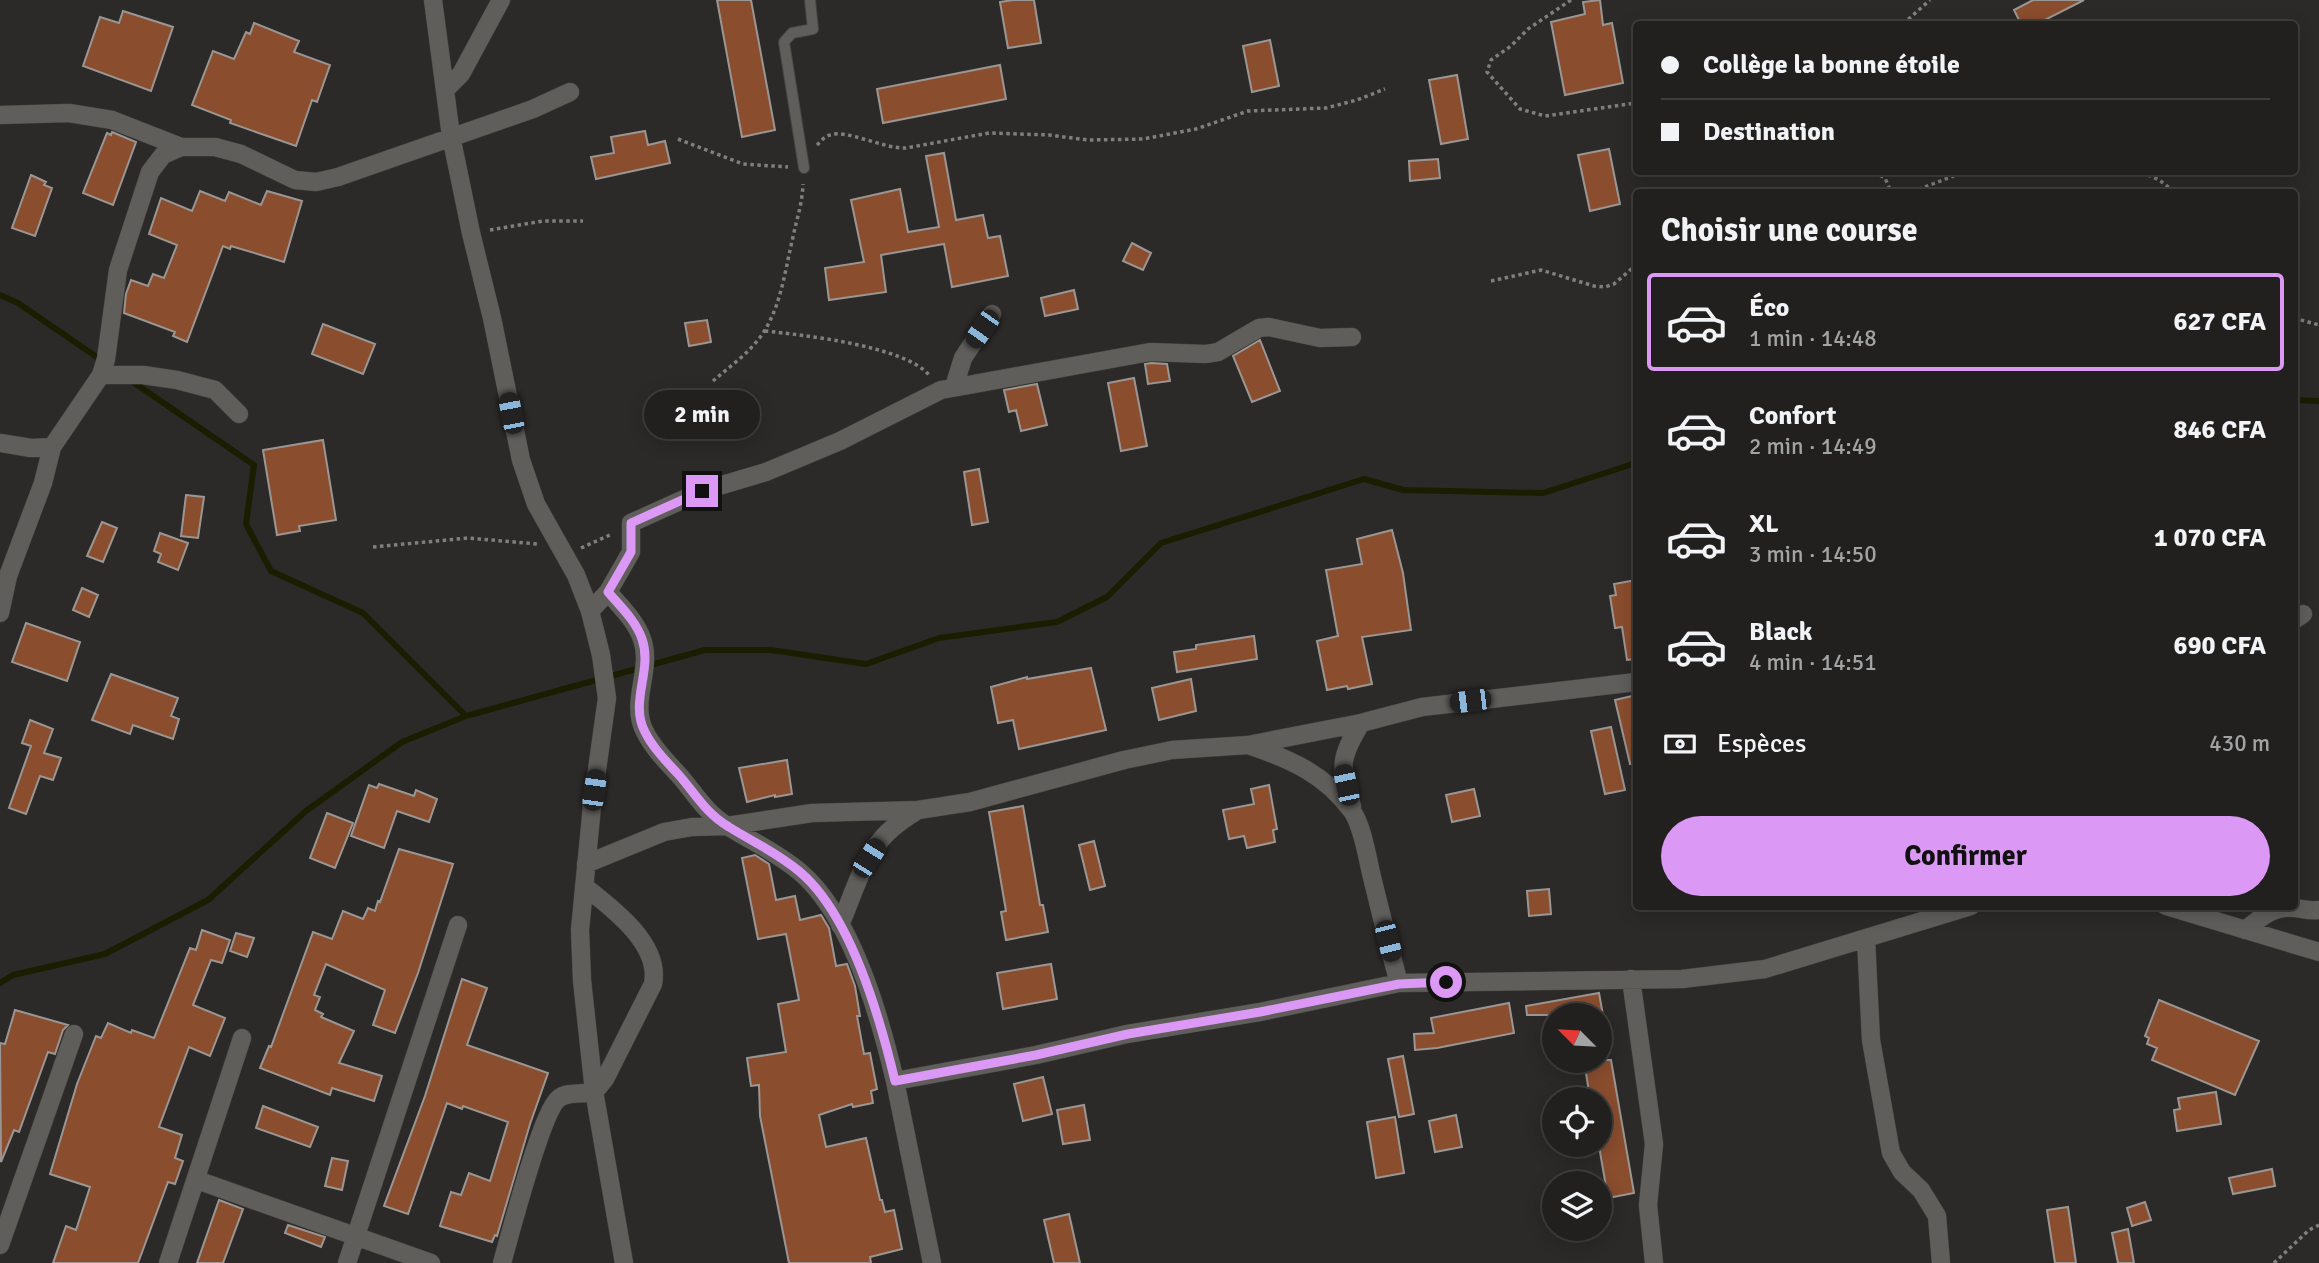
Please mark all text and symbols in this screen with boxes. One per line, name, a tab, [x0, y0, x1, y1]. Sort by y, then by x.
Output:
text: Collège la bonne étoile	[1703, 49, 1960, 81]
text: Destination	[1703, 116, 1835, 148]
text: Choisir une course	[1661, 211, 1918, 250]
icon: car	[1665, 291, 1728, 354]
text: Éco	[1749, 292, 1789, 324]
car	[962, 306, 1003, 352]
text: 627 CFA	[2174, 306, 2266, 338]
text: 1 min · 14:48	[1749, 324, 1877, 353]
car	[497, 390, 526, 436]
callout: 2 min	[644, 390, 760, 438]
icon: car	[1665, 399, 1728, 462]
text: 2 min	[674, 400, 730, 429]
text: Confort	[1749, 400, 1836, 432]
text: 846 CFA	[2174, 414, 2266, 446]
text: 2 min · 14:49	[1749, 432, 1877, 461]
route end	[686, 475, 718, 507]
icon: car	[1665, 507, 1728, 570]
text: XL	[1749, 508, 1779, 540]
text: 1 070 CFA	[2154, 522, 2266, 554]
text: 3 min · 14:50	[1749, 540, 1877, 569]
icon: car	[1665, 615, 1728, 678]
text: Black	[1749, 616, 1812, 648]
text: 690 CFA	[2174, 630, 2266, 662]
text: 4 min · 14:51	[1749, 648, 1877, 677]
car	[1448, 688, 1493, 714]
icon: cash	[1661, 725, 1699, 763]
text: Espèces	[1717, 728, 1806, 760]
text: 430 m	[2209, 729, 2270, 758]
car	[1332, 762, 1361, 808]
car	[581, 768, 608, 812]
button: Confirmer	[1661, 816, 2270, 896]
car	[849, 835, 890, 881]
car	[1373, 918, 1404, 964]
route start	[1430, 966, 1462, 998]
north arrow	[1542, 1003, 1612, 1073]
map controls	[1542, 1003, 1612, 1241]
button: locate	[1542, 1087, 1612, 1157]
button: layers	[1542, 1171, 1612, 1241]

